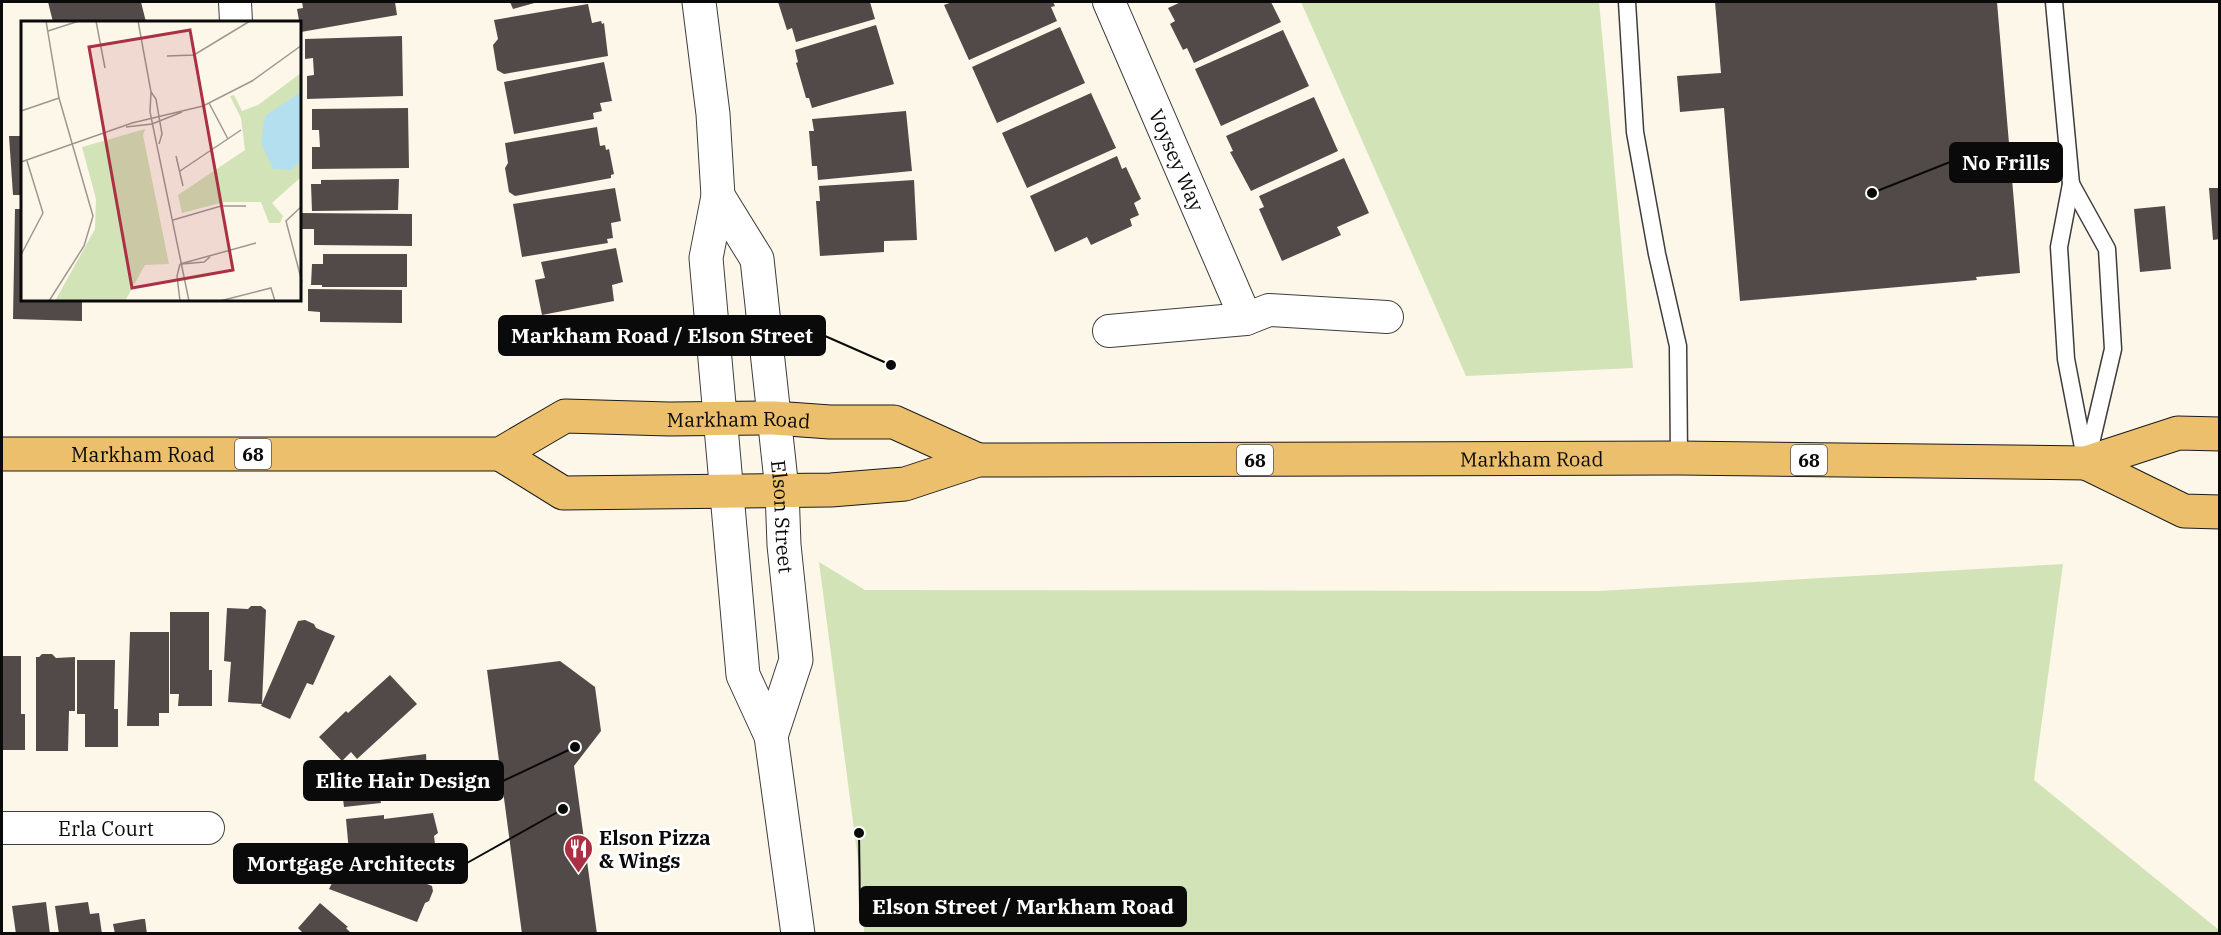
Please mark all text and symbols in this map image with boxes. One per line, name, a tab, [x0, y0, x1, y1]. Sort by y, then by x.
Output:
inset map	[21, 21, 302, 302]
street label: Voysey Way	[1143, 104, 1211, 216]
callout: No Frills	[1950, 143, 2062, 182]
text: No Frills	[1962, 148, 2050, 176]
callout: Markham Road / Elson Street	[499, 316, 825, 355]
text: Markham Road / Elson Street	[511, 321, 813, 349]
street label: Markham Road	[667, 404, 811, 434]
road number: 68	[235, 439, 271, 469]
street label: Markham Road	[71, 441, 215, 468]
road number: 68	[1237, 445, 1273, 475]
street label: Markham Road	[1460, 445, 1604, 472]
road number: 68	[1791, 445, 1827, 475]
street label: Elson Street	[765, 459, 800, 575]
callout: Elite Hair Design	[304, 761, 503, 800]
text: Elite Hair Design	[315, 766, 491, 794]
street label: Erla Court	[58, 815, 154, 842]
place label: Elson Pizza & Wings	[599, 824, 711, 874]
restaurant icon: Elson Pizza & Wings	[562, 832, 594, 874]
callout: Mortgage Architects	[234, 844, 467, 883]
text: Mortgage Architects	[247, 849, 455, 877]
callout: Elson Street / Markham Road	[860, 887, 1186, 926]
text: Elson Street / Markham Road	[872, 892, 1174, 920]

